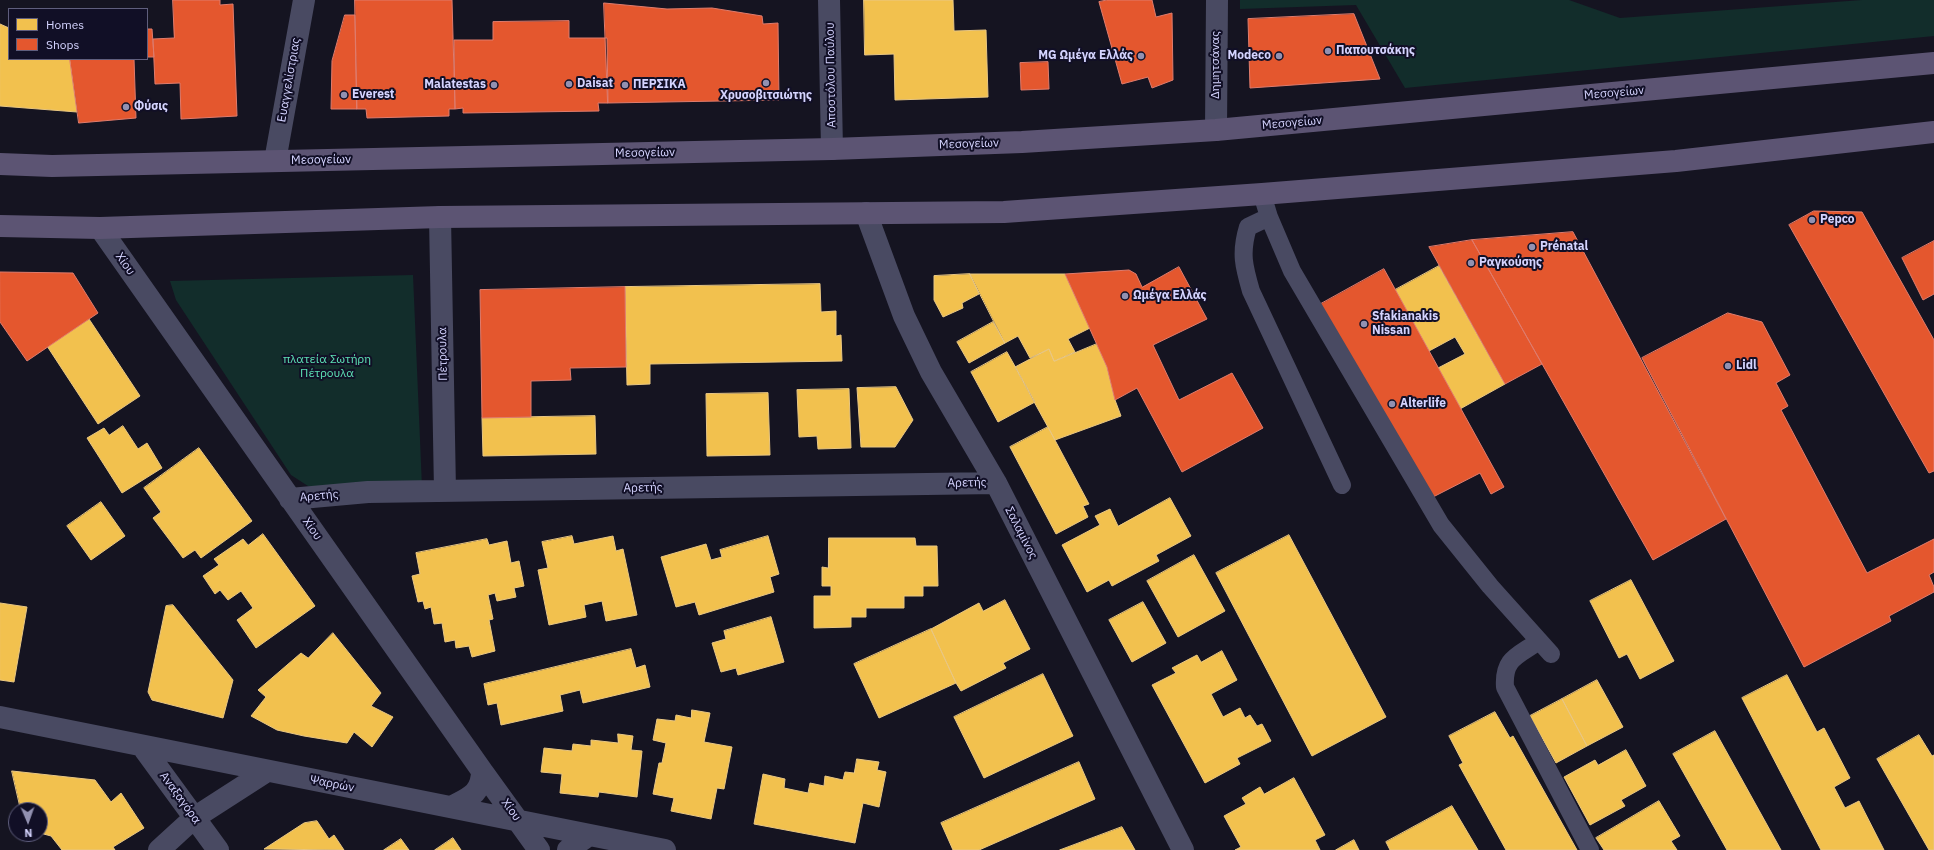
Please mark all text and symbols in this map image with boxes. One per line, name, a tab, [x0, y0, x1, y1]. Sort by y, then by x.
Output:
legend	[8, 8, 148, 60]
text: Homes	[46, 17, 84, 32]
street label: Αποστόλου Παύλου	[823, 22, 839, 128]
street label: Δημητσάνας	[1209, 31, 1223, 99]
text: Shops	[46, 37, 79, 52]
street label: Ευαγγελίστριας	[274, 37, 304, 123]
place label: Παπουτσάκης	[1336, 44, 1415, 58]
marker: Παπουτσάκης	[1323, 46, 1333, 56]
place label: MG Ωμέγα Ελλάς	[1038, 49, 1133, 63]
place label: Modeco	[1227, 49, 1271, 63]
marker: MG Ωμέγα Ελλάς	[1136, 51, 1146, 61]
marker: Modeco	[1274, 51, 1284, 61]
place label: Daisat	[577, 77, 613, 91]
place label: Malatestas	[424, 78, 486, 92]
place label: ΠΕΡΣΙΚΑ	[633, 78, 686, 92]
marker: Χρυσοβιτσιώτης	[761, 78, 771, 88]
marker: Daisat	[564, 79, 574, 89]
marker: Malatestas	[489, 80, 499, 90]
marker: ΠΕΡΣΙΚΑ	[620, 80, 630, 90]
street label: Μεσογείων	[1583, 83, 1645, 103]
place label: Everest	[352, 88, 394, 102]
place label: Χρυσοβιτσιώτης	[720, 89, 812, 103]
marker: Everest	[339, 90, 349, 100]
place label: Φύσις	[134, 100, 168, 114]
marker: Φύσις	[121, 102, 131, 112]
street label: Μεσογείων	[1261, 113, 1323, 133]
street label: Μεσογείων	[939, 136, 999, 152]
street label: Μεσογείων	[615, 145, 675, 161]
street label: Μεσογείων	[291, 152, 351, 168]
place label: Pepco	[1820, 213, 1855, 227]
marker: Pepco	[1807, 215, 1817, 225]
place label: Prénatal	[1540, 240, 1588, 254]
marker: Prénatal	[1527, 242, 1537, 252]
street label: Χίου	[112, 250, 138, 278]
place label: Ραγκούσης	[1479, 256, 1542, 270]
marker: Ραγκούσης	[1466, 258, 1476, 268]
place label: Ωμέγα Ελλάς	[1133, 289, 1207, 303]
marker: Ωμέγα Ελλάς	[1120, 291, 1130, 301]
place label: Sfakianakis Nissan	[1372, 310, 1438, 338]
marker: Sfakianakis Nissan	[1359, 319, 1369, 329]
street label: Πέτρουλα	[435, 327, 451, 381]
park label: πλατεία Σωτήρη Πέτρουλα	[283, 353, 371, 381]
place label: Lidl	[1736, 359, 1757, 373]
marker: Lidl	[1723, 361, 1733, 371]
place label: Alterlife	[1400, 397, 1446, 411]
marker: Alterlife	[1387, 399, 1397, 409]
street label: Αρετής	[947, 475, 987, 491]
street label: Αρετής	[623, 480, 663, 496]
street label: Αρετής	[299, 487, 339, 505]
street label: Σαλαμίνος	[1002, 504, 1040, 562]
street label: Χίου	[299, 515, 325, 543]
street label: Αναξαγόρα	[156, 769, 204, 827]
street label: Ψαρρών	[308, 773, 356, 795]
street label: Χίου	[498, 796, 524, 824]
north arrow	[8, 802, 48, 842]
text: N	[24, 826, 33, 840]

